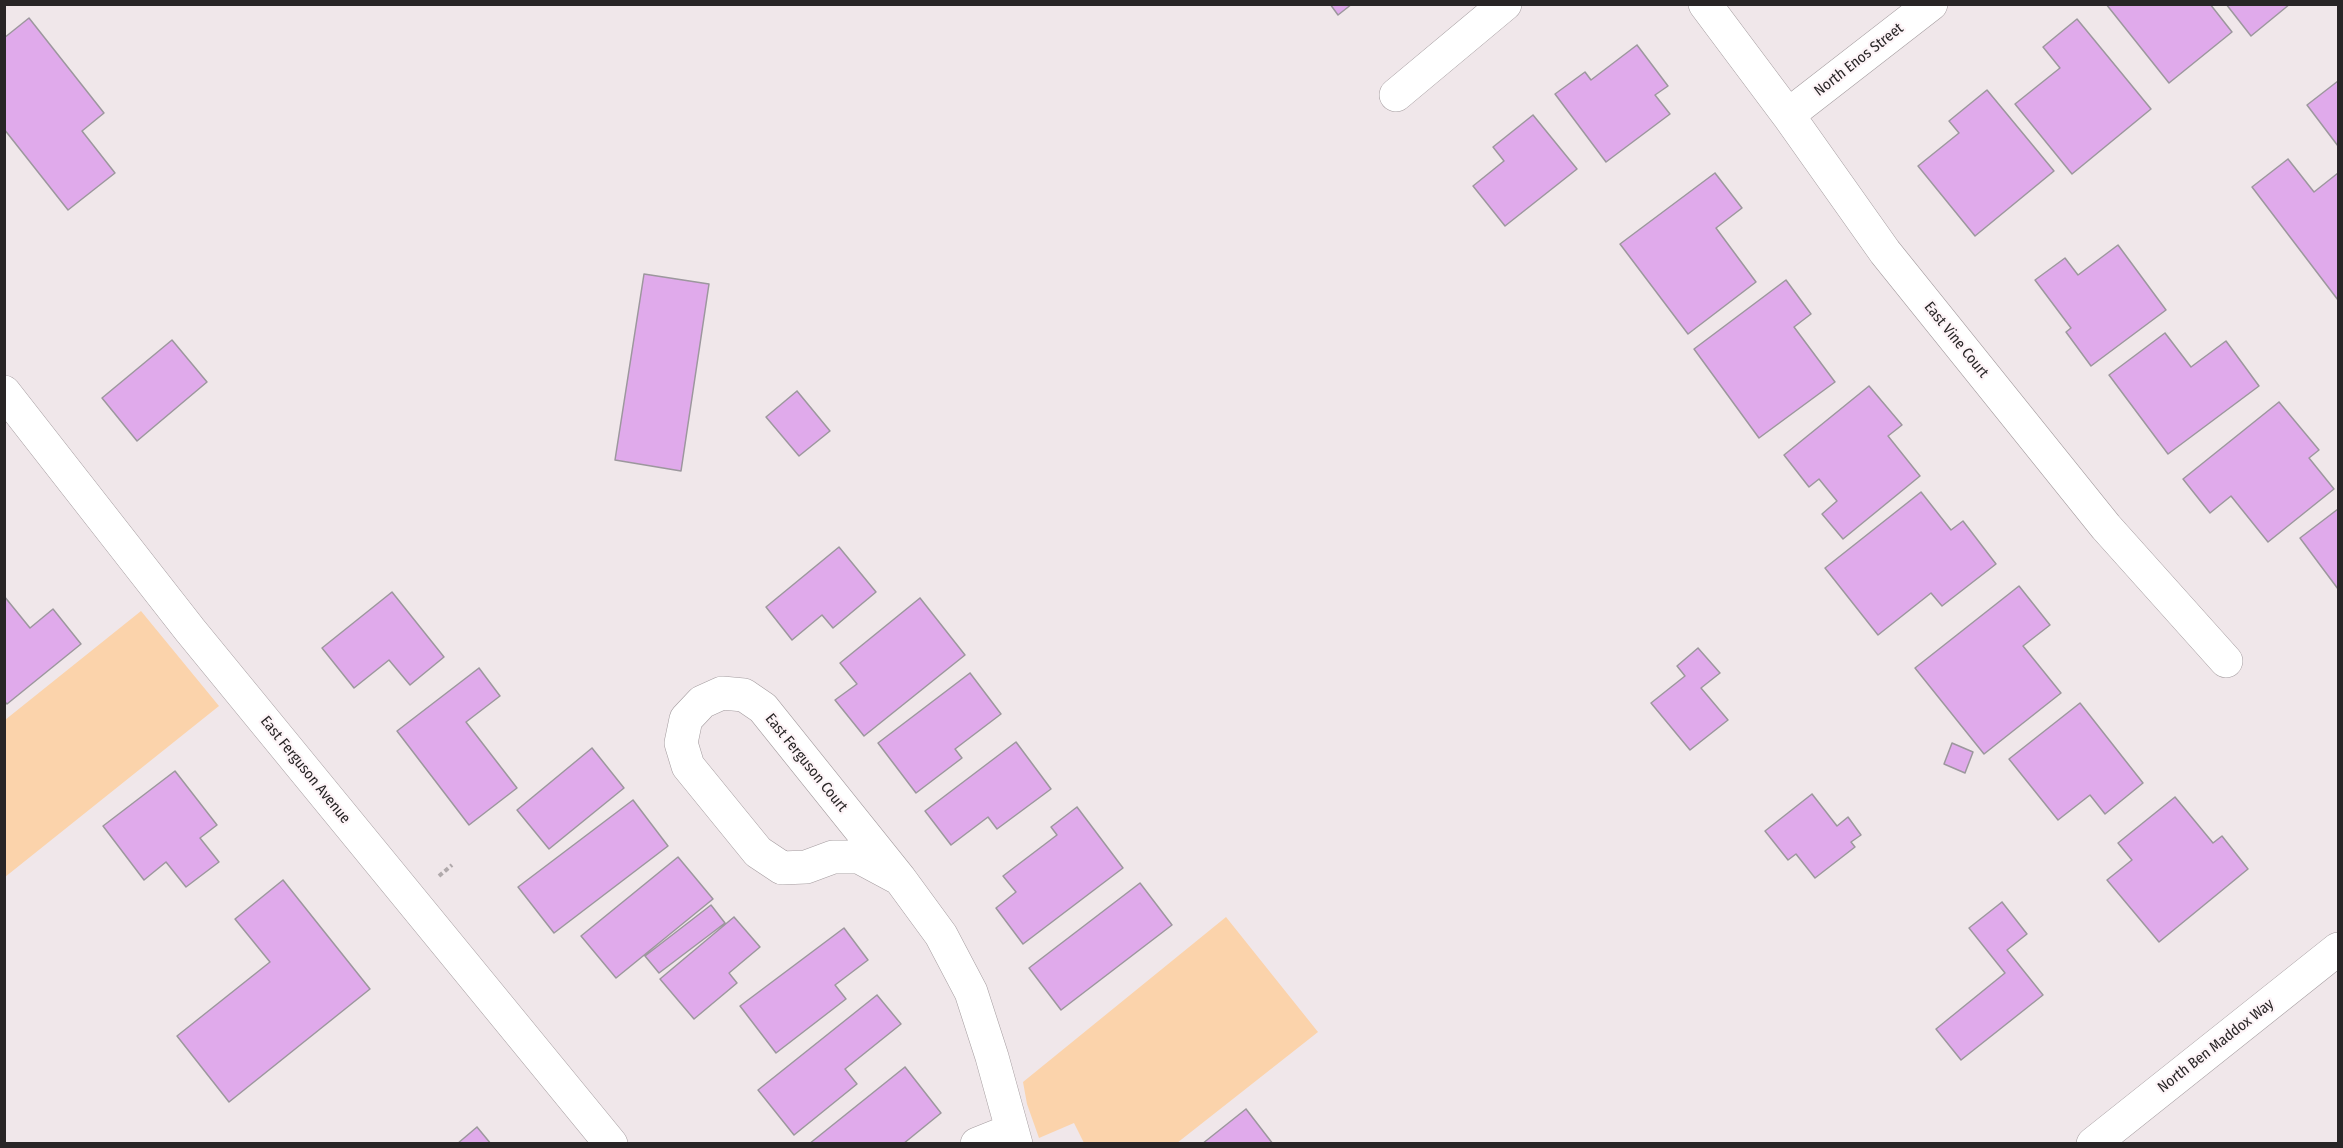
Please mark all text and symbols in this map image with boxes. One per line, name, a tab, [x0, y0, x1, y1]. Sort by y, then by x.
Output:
street label: North Enos Street	[1811, 20, 1907, 100]
street label: East Vine Court	[1920, 298, 1992, 382]
street label: East Ferguson Court	[761, 710, 851, 816]
street label: East Ferguson Avenue	[256, 713, 354, 827]
street label: North Ben Maddox Way	[2154, 995, 2278, 1097]

